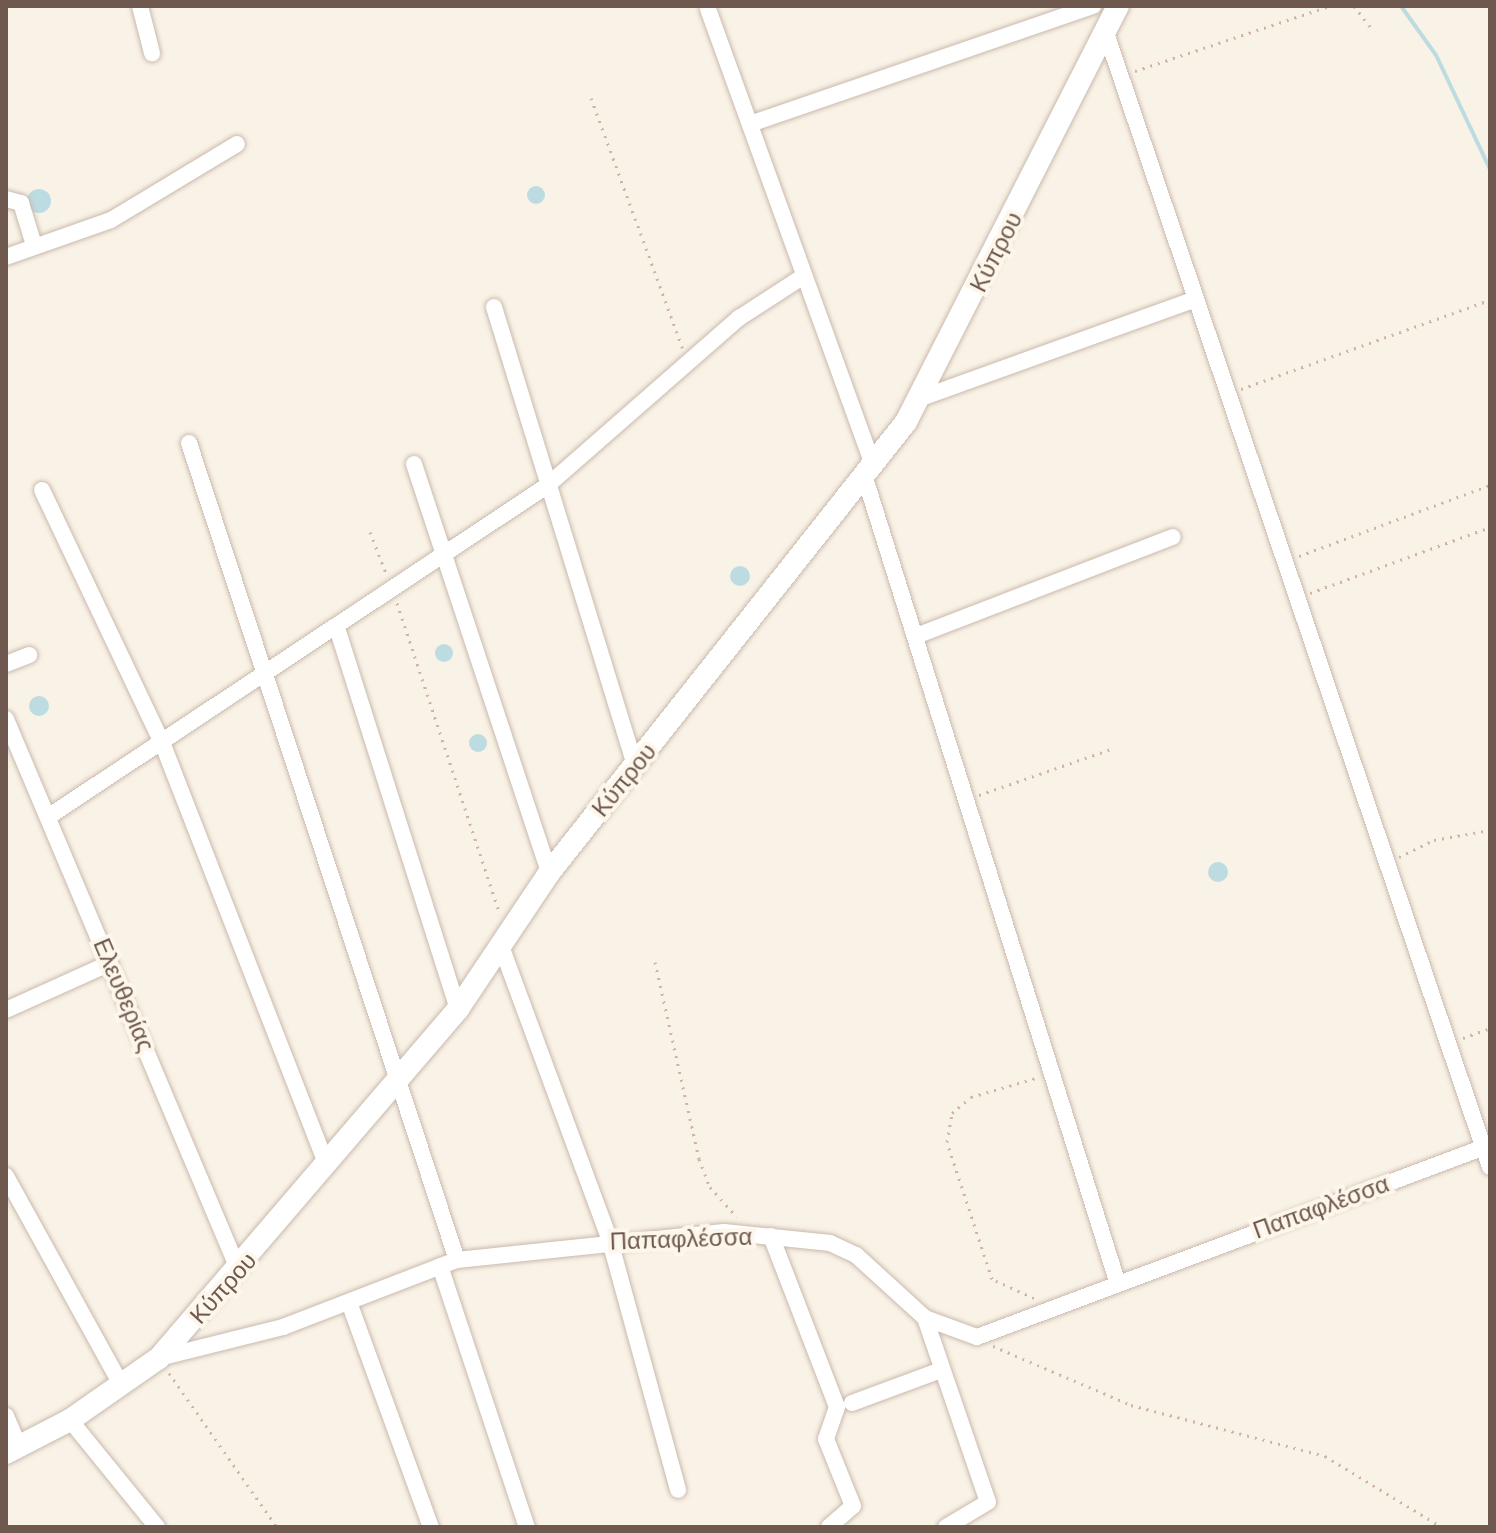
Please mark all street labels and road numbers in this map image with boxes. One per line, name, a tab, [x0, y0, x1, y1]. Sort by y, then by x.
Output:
street label: Κύπρου	[964, 207, 1028, 297]
street label: Κύπρου	[586, 738, 662, 822]
street label: Ελευθερίας	[87, 934, 161, 1056]
street label: Παπαφλέσσα	[1249, 1169, 1393, 1245]
street label: Παπαφλέσσα	[609, 1222, 753, 1256]
street label: Κύπρου	[184, 1246, 262, 1330]

